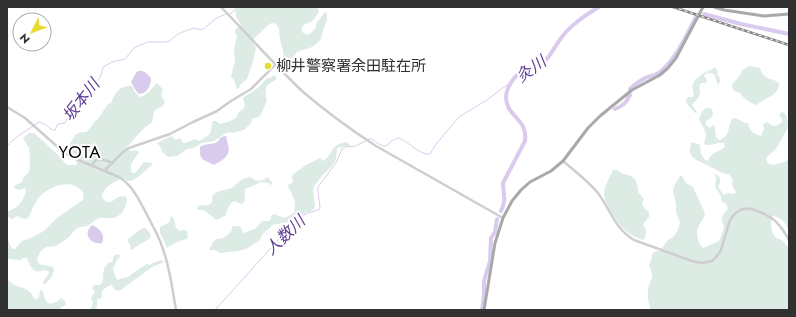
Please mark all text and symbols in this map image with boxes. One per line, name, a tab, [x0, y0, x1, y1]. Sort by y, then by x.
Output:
north arrow	[12, 12, 52, 52]
text: N	[16, 30, 33, 47]
water label: 灸川	[511, 49, 552, 88]
place label: 柳井警察署余田駐在所	[276, 55, 426, 77]
marker: 柳井警察署余田駐在所	[263, 61, 273, 71]
water label: 坂本川	[57, 72, 106, 126]
district label: YOTA	[58, 140, 102, 164]
water label: 人数川	[260, 209, 312, 260]

